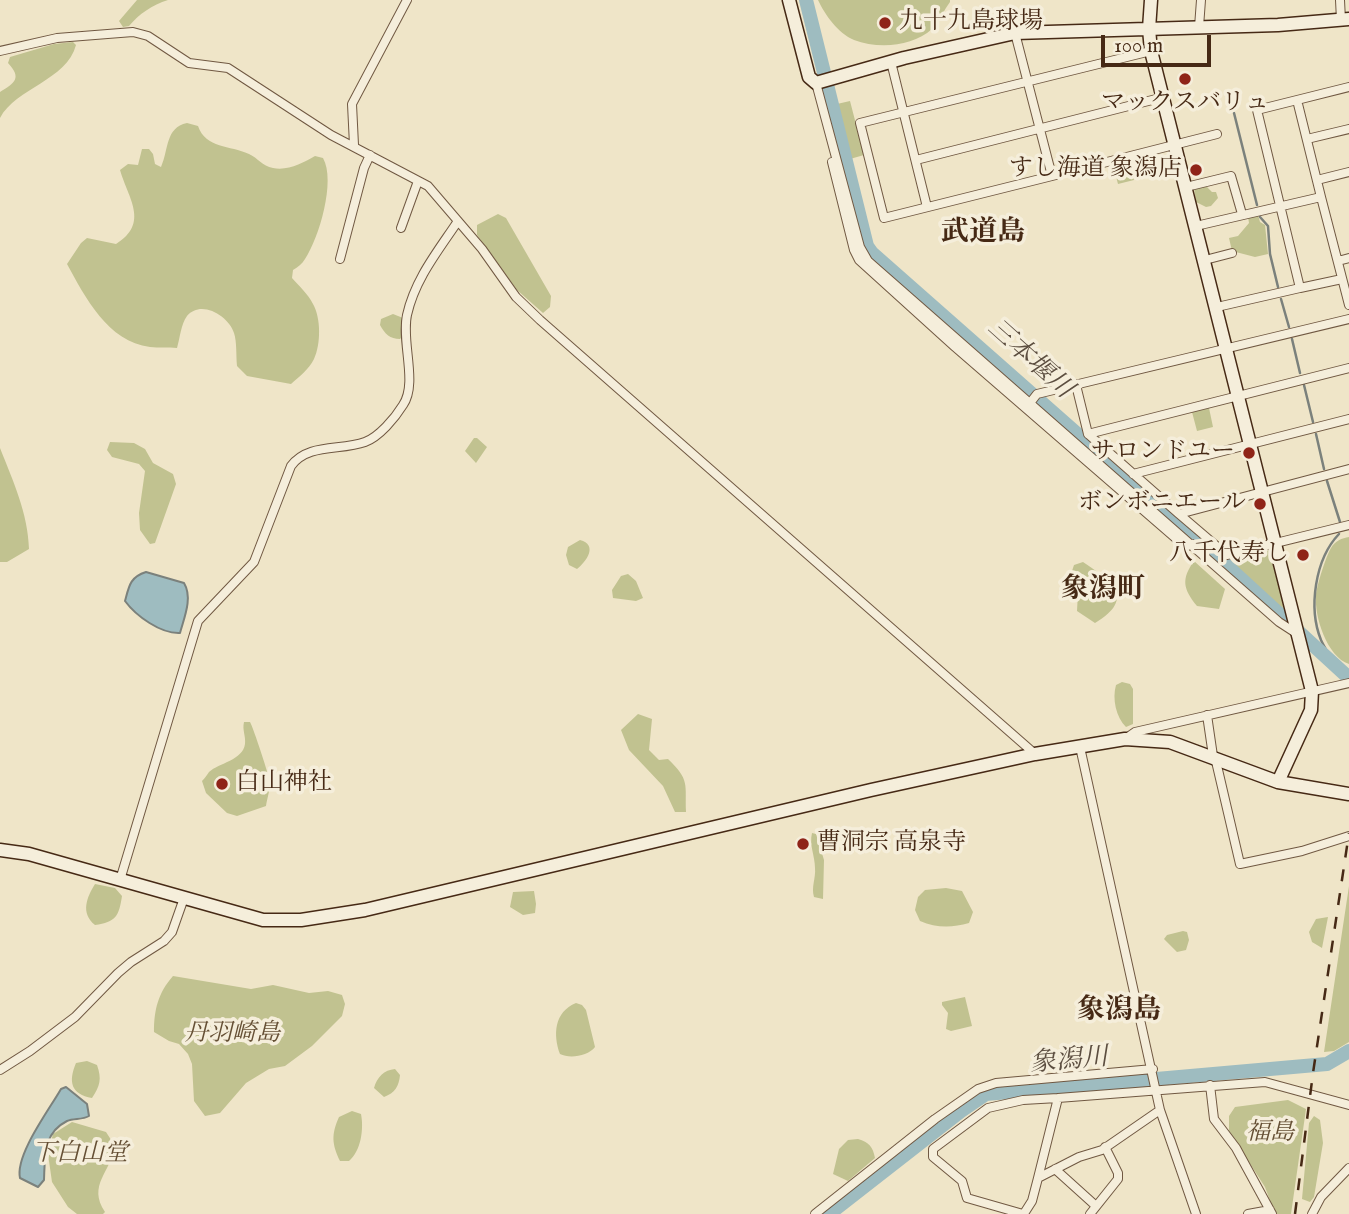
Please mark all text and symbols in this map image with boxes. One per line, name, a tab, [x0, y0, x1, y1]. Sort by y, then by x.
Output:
place label: 九十九島球場	[899, 9, 1043, 37]
marker: 九十九島球場	[877, 15, 893, 31]
scale bar	[1104, 21, 1214, 65]
text: 100 m	[1114, 33, 1163, 60]
marker: マックスバリュ	[1177, 71, 1193, 87]
place label: マックスバリュ	[1101, 90, 1269, 118]
place label: すし海道 象潟店	[1009, 156, 1182, 184]
marker: すし海道 象潟店	[1188, 162, 1204, 178]
district label: 武道島	[941, 217, 1025, 251]
water label: 三本堰川	[980, 314, 1078, 406]
place label: サロンドユー	[1091, 439, 1235, 467]
marker: サロンドユー	[1241, 445, 1257, 461]
place label: ボンボニエール	[1078, 490, 1246, 518]
marker: ボンボニエール	[1252, 496, 1268, 512]
place label: 八千代寿し	[1169, 541, 1289, 569]
marker: 八千代寿し	[1295, 547, 1311, 563]
district label: 象潟町	[1061, 574, 1145, 608]
place label: 白山神社	[236, 770, 332, 798]
marker: 白山神社	[214, 776, 230, 792]
place label: 曹洞宗 高泉寺	[817, 830, 966, 858]
marker: 曹洞宗 高泉寺	[795, 836, 811, 852]
district label: 象潟島	[1077, 995, 1161, 1029]
park label: 丹羽崎島	[184, 1021, 280, 1049]
water label: 象潟川	[1029, 1043, 1109, 1081]
park label: 福島	[1246, 1120, 1294, 1148]
park label: 下白山堂	[32, 1141, 128, 1169]

